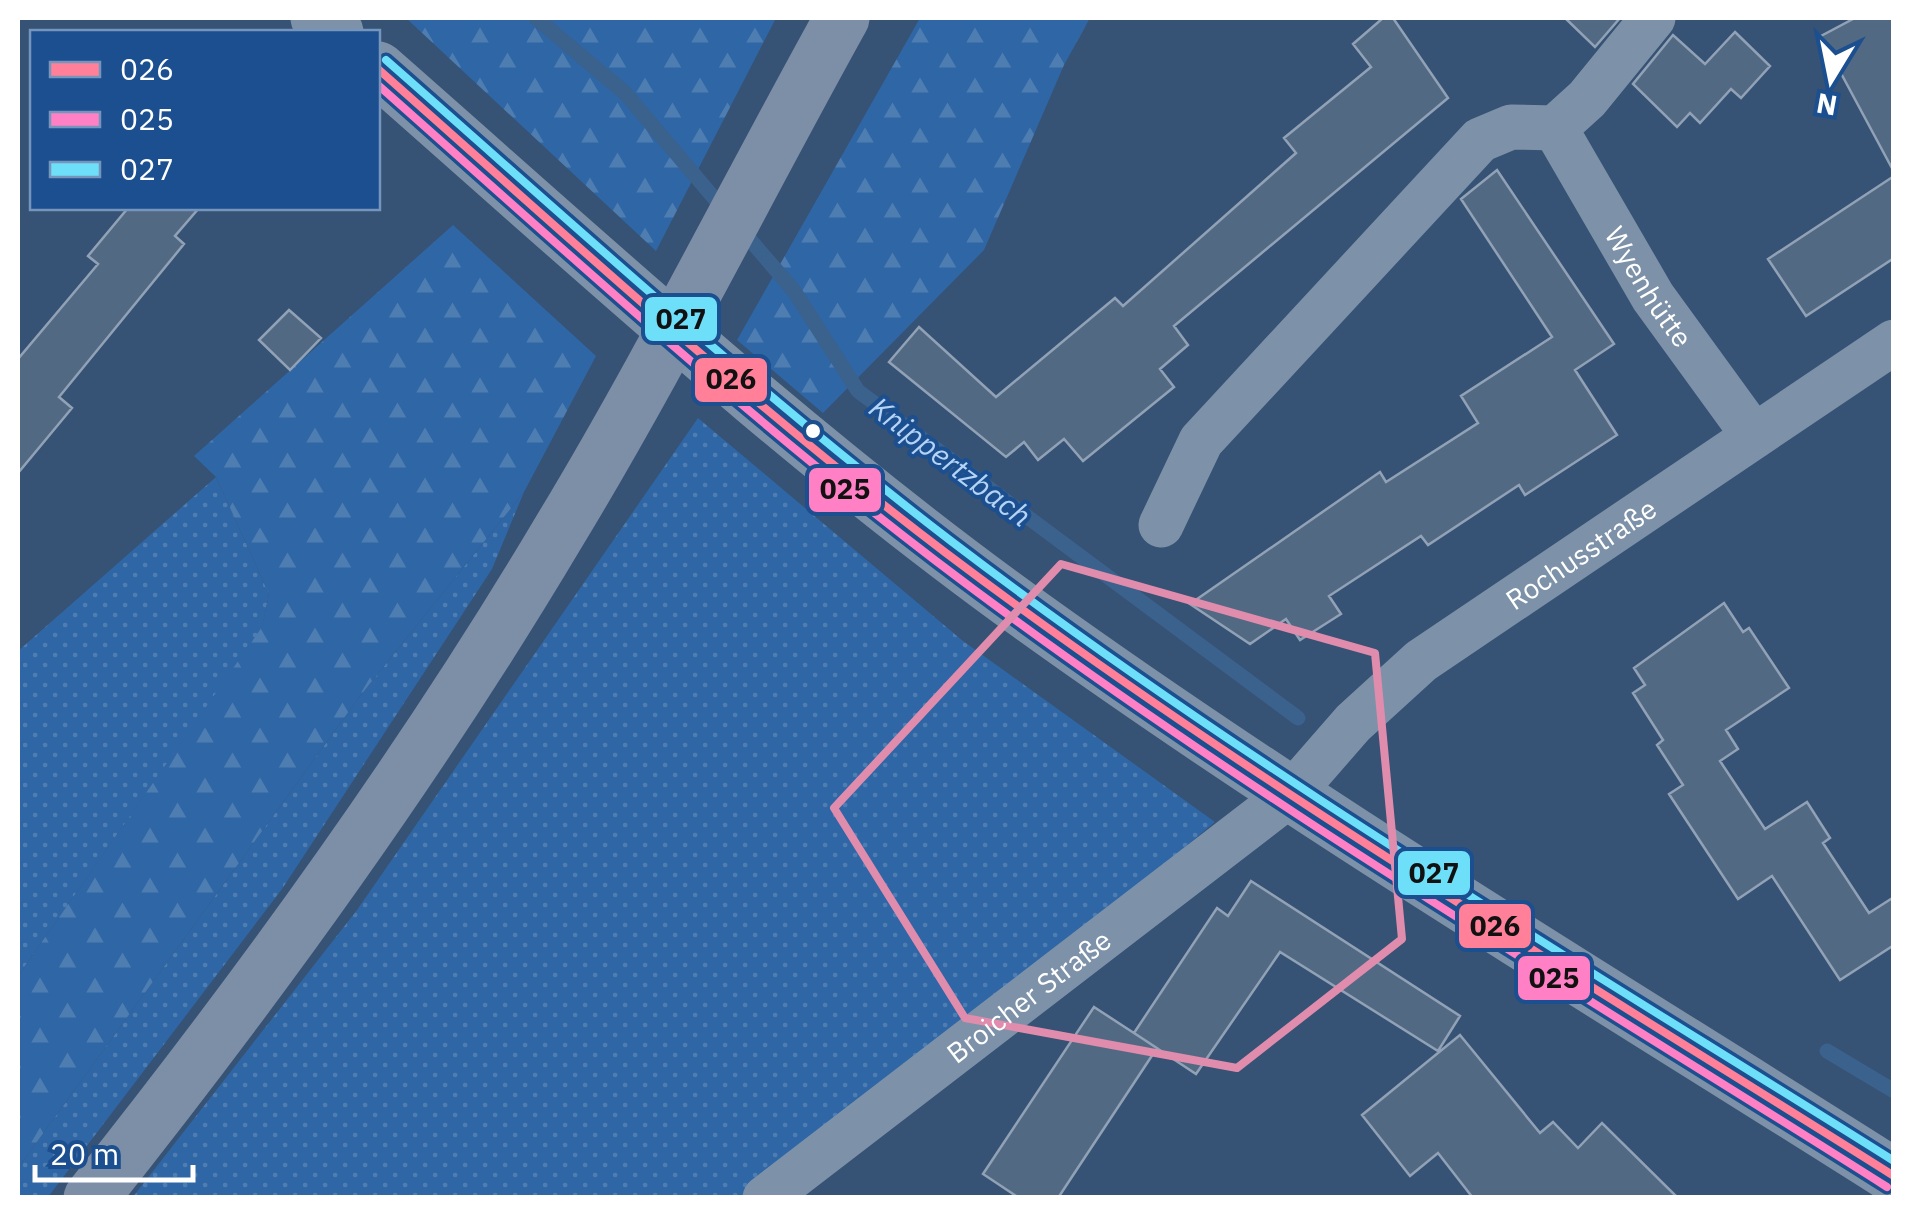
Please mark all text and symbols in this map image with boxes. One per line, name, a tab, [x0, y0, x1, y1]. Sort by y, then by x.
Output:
legend	[30, 30, 380, 210]
north arrow	[1781, 30, 1881, 130]
text: 026	[120, 49, 174, 88]
text: N	[1813, 85, 1840, 125]
text: 025	[120, 99, 174, 138]
text: 027	[120, 149, 174, 188]
street label: Wyenhütte	[1597, 219, 1702, 354]
line badge: 027	[643, 295, 719, 343]
text: 027	[656, 300, 706, 337]
line badge: 026	[693, 356, 769, 404]
text: 026	[706, 360, 756, 397]
water label: Knippertzbach	[862, 387, 1040, 535]
unlabelled marker	[803, 421, 823, 441]
line badge: 025	[807, 466, 883, 514]
text: 025	[820, 470, 870, 507]
street label: Rochusstraße	[1498, 489, 1663, 617]
line badge: 027	[1396, 849, 1472, 897]
text: 027	[1409, 854, 1459, 891]
line badge: 026	[1457, 902, 1533, 950]
text: 026	[1470, 907, 1520, 944]
street label: Broicher Straße	[938, 921, 1118, 1071]
line badge: 025	[1516, 954, 1592, 1002]
text: 025	[1529, 959, 1579, 996]
scale bar	[35, 1120, 192, 1182]
text: 20 m	[50, 1134, 119, 1173]

